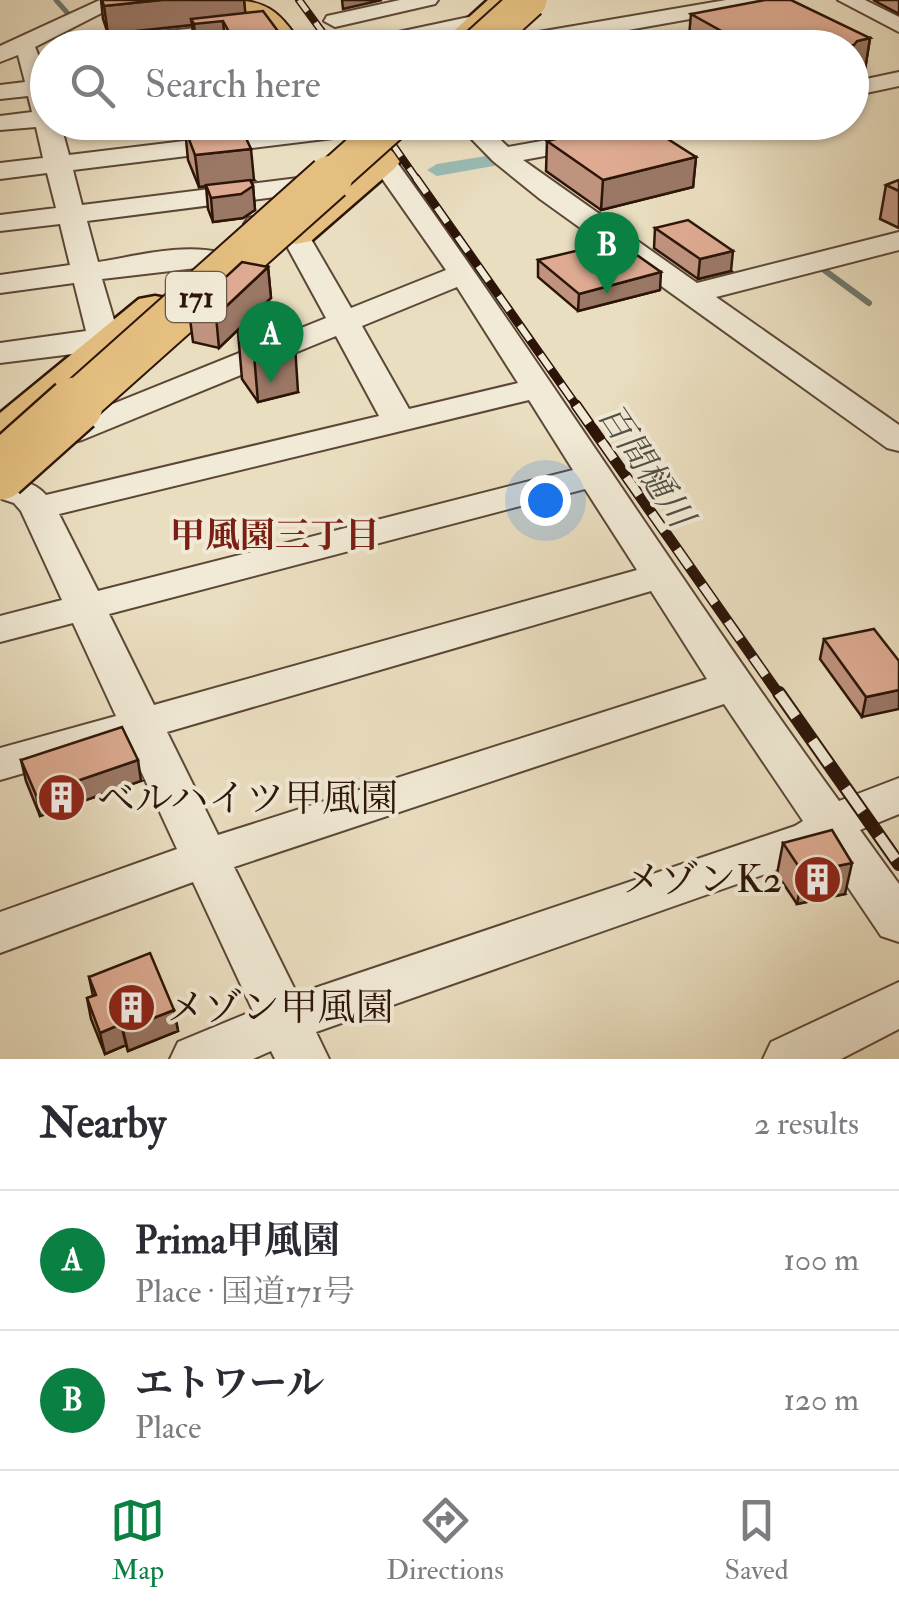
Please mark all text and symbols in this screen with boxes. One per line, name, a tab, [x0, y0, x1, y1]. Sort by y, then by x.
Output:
search box	[30, 30, 869, 140]
icon: search	[65, 58, 120, 113]
text: Search here	[145, 61, 321, 109]
pin: B	[574, 212, 640, 294]
road number: 171	[166, 272, 226, 322]
pin: A	[238, 300, 304, 383]
water label: 百間樋川	[588, 395, 705, 539]
your location	[520, 475, 571, 526]
district label: 甲風園三丁目	[170, 514, 380, 558]
building icon: ベルハイツ甲風園	[36, 772, 88, 824]
place label: ベルハイツ甲風園	[97, 775, 398, 823]
building icon: メゾンK2	[791, 853, 843, 905]
place label: メゾンK2	[623, 856, 782, 904]
building icon: メゾン甲風園	[106, 981, 158, 1033]
place label: メゾン甲風園	[167, 984, 394, 1032]
text: Nearby	[40, 1098, 166, 1150]
text: 2 results	[754, 1104, 859, 1144]
text: Prima甲風園	[135, 1217, 340, 1265]
text: A	[62, 1240, 83, 1280]
text: 100 m	[783, 1240, 859, 1280]
text: Place · 国道171号	[135, 1272, 355, 1312]
text: エトワール	[135, 1360, 324, 1408]
text: B	[62, 1380, 83, 1420]
text: 120 m	[783, 1380, 859, 1420]
text: Place	[135, 1408, 201, 1448]
tab: Map	[110, 1493, 165, 1588]
tab: Directions	[386, 1493, 504, 1588]
tab: Saved	[725, 1493, 789, 1588]

